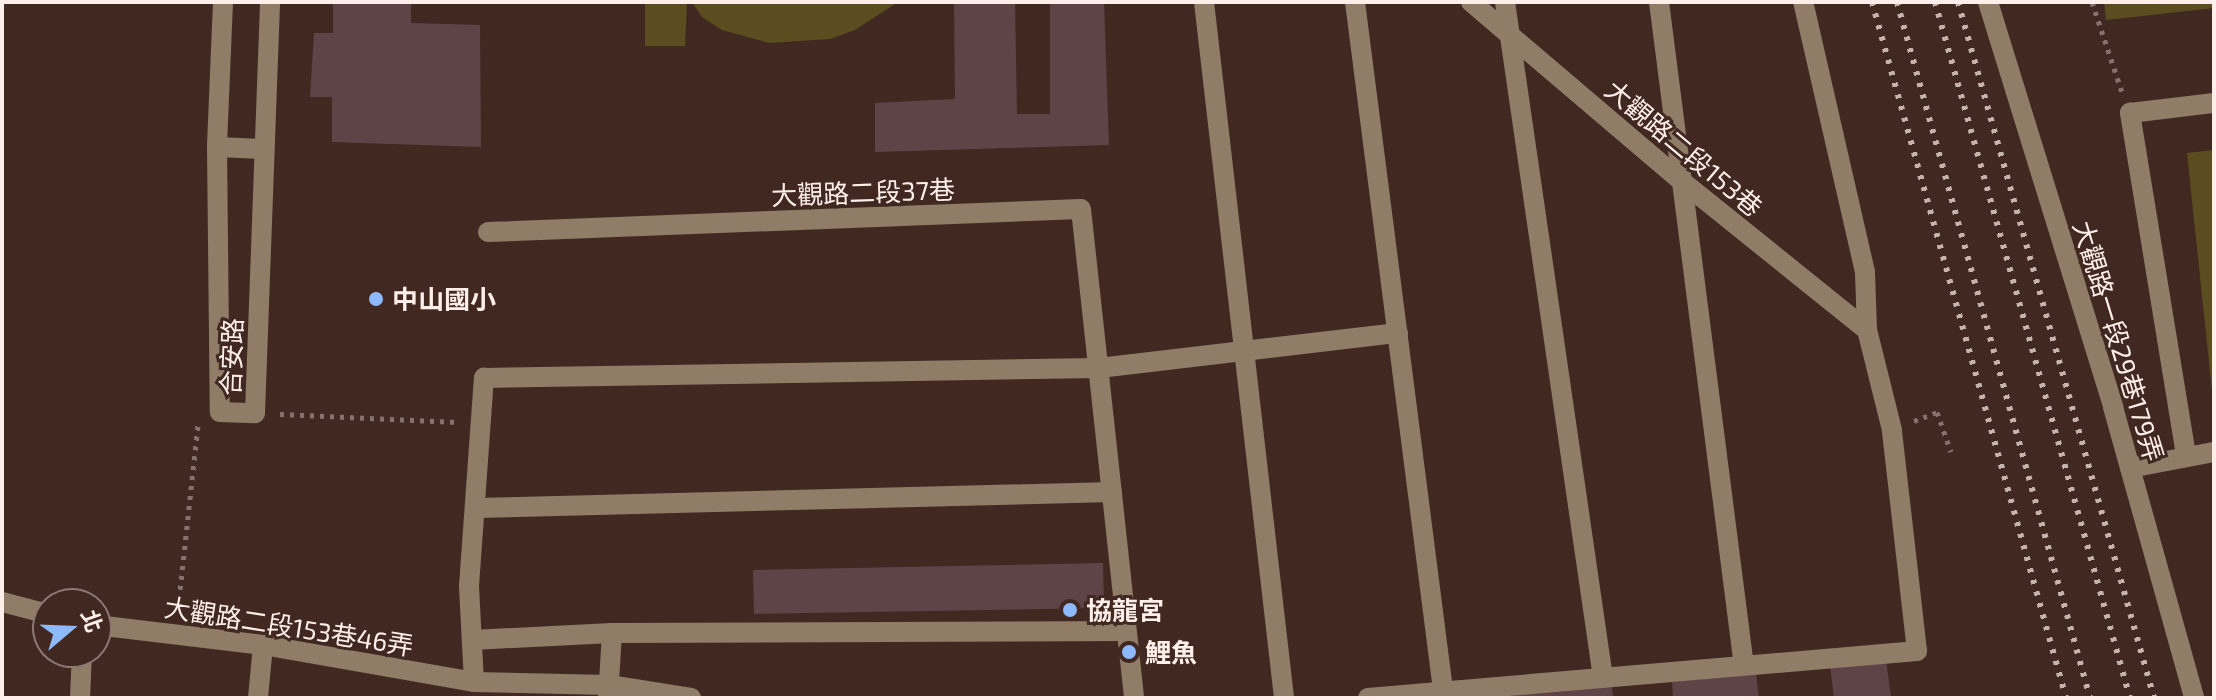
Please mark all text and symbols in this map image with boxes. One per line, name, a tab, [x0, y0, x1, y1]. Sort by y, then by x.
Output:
street label: 大觀路二段153巷	[1599, 73, 1769, 223]
street label: 大觀路二段37巷	[771, 173, 955, 211]
street label: 大觀路一段29巷179弄	[2068, 217, 2170, 465]
place label: 中山國小	[392, 283, 496, 315]
marker: 中山國小	[367, 290, 385, 308]
street label: 合安路	[214, 317, 248, 397]
north arrow	[32, 588, 112, 668]
street label: 大觀路二段153巷46弄	[162, 591, 416, 661]
place label: 協龍宮	[1086, 594, 1164, 626]
marker: 協龍宮	[1061, 601, 1079, 619]
text: 北	[77, 606, 109, 635]
place label: 鯉魚	[1145, 636, 1197, 668]
marker: 鯉魚	[1120, 643, 1138, 661]

